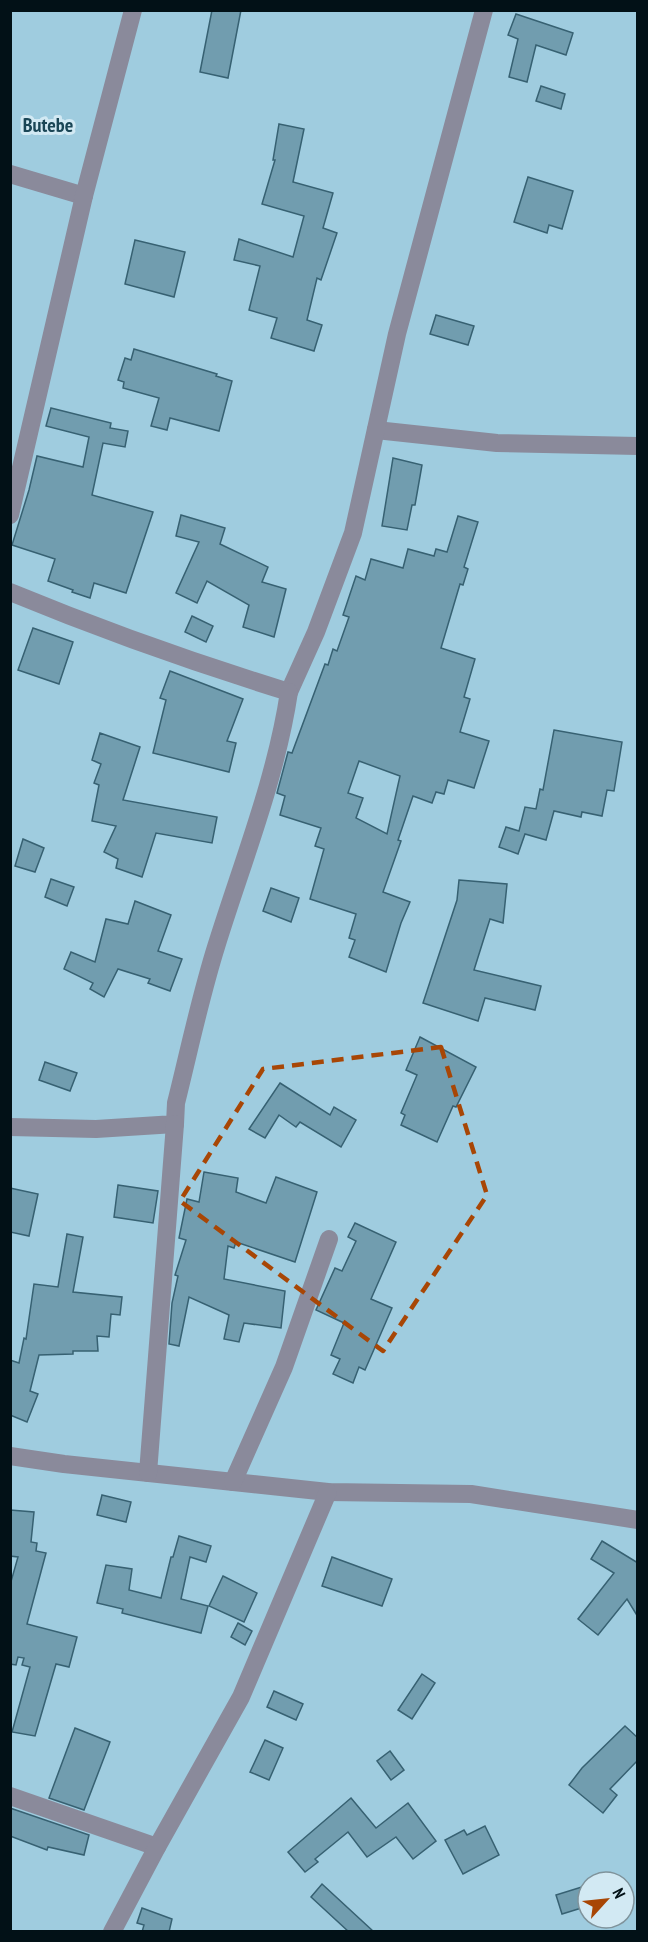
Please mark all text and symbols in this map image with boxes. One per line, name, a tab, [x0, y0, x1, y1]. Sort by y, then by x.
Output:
district label: Butebe	[23, 112, 73, 138]
north arrow	[576, 1870, 636, 1930]
text: N	[608, 1885, 630, 1902]

